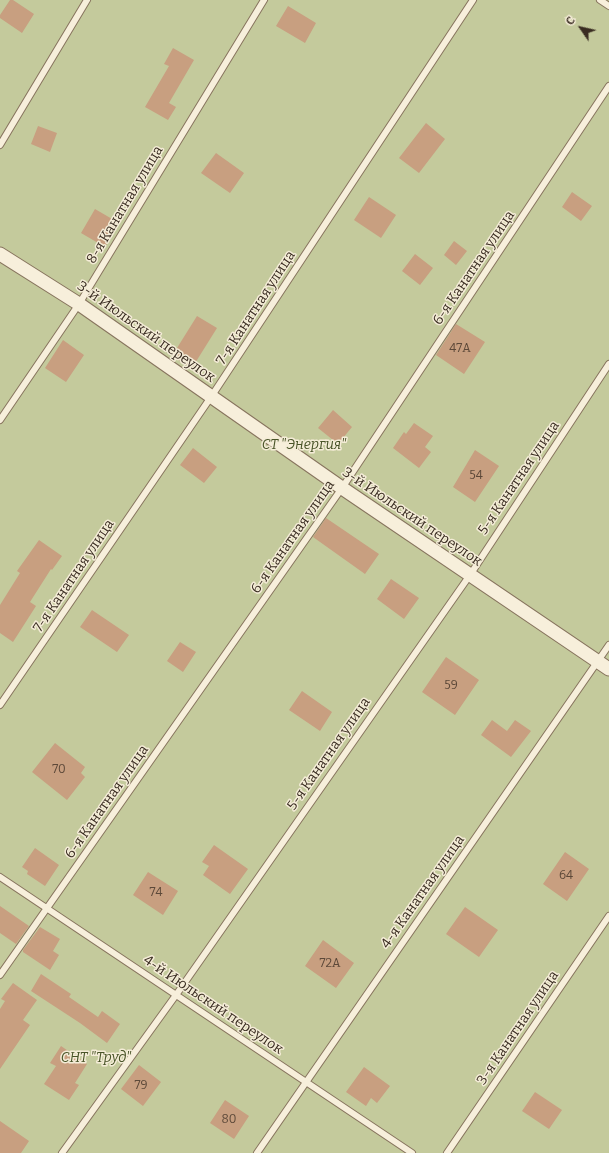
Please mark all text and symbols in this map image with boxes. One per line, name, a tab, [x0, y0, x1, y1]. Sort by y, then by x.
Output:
north arrow	[561, 8, 601, 48]
text: С	[563, 14, 578, 28]
street label: 8-я Канатная улица	[83, 143, 167, 267]
street label: 6-я Канатная улица	[430, 208, 518, 328]
street label: 7-я Канатная улица	[213, 248, 299, 368]
street label: 3-й Июльский переулок	[74, 278, 218, 386]
house number: 47А	[449, 342, 471, 356]
street label: 5-я Канатная улица	[475, 418, 563, 538]
park label: СТ "Энергия"	[262, 437, 346, 453]
street label: 3-й Июльский переулок	[339, 464, 485, 570]
house number: 54	[469, 469, 483, 483]
street label: 6-я Канатная улица	[248, 477, 338, 597]
street label: 7-я Канатная улица	[30, 516, 118, 636]
house number: 59	[444, 679, 458, 693]
street label: 5-я Канатная улица	[284, 695, 374, 813]
street label: 6-я Канатная улица	[62, 742, 152, 862]
house number: 70	[52, 763, 66, 777]
street label: 4-я Канатная улица	[378, 832, 468, 952]
house number: 64	[559, 869, 573, 883]
house number: 74	[150, 886, 162, 900]
street label: 4-й Июльский переулок	[140, 952, 286, 1058]
house number: 72А	[320, 957, 340, 971]
street label: 3-я Канатная улица	[474, 968, 562, 1088]
park label: СНТ "Труд"	[61, 1050, 131, 1066]
house number: 79	[135, 1079, 147, 1093]
house number: 80	[222, 1113, 236, 1127]

